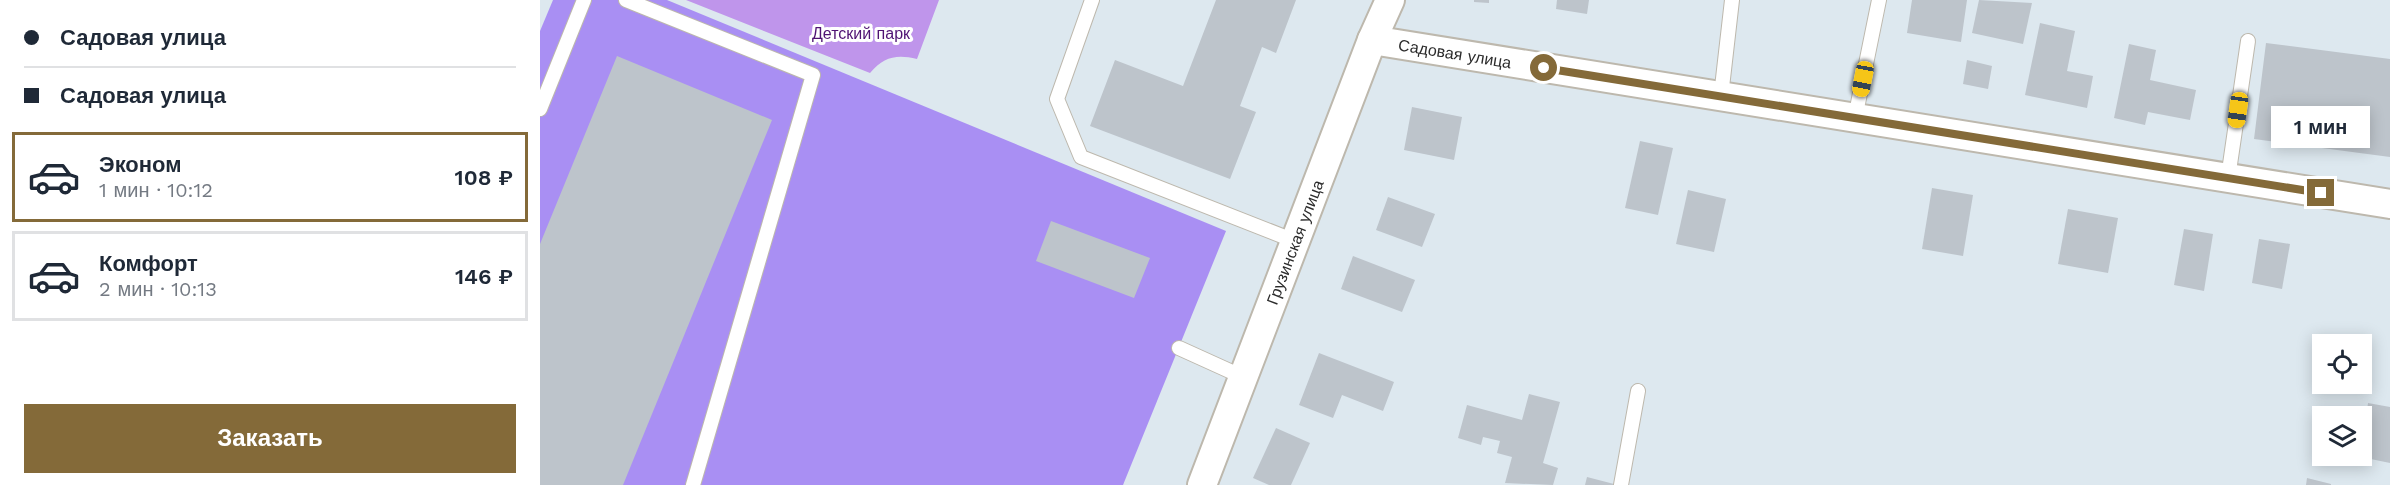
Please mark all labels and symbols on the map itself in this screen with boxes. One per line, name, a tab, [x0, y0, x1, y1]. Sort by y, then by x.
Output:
park label: Детский парк	[812, 24, 911, 43]
street label: Садовая улица	[1397, 35, 1513, 72]
route start	[1530, 54, 1557, 81]
car	[1851, 60, 1875, 98]
car	[2227, 91, 2249, 129]
callout: 1 мин	[2272, 106, 2370, 148]
street label: Грузинская улица	[1263, 177, 1328, 307]
route end	[2307, 179, 2334, 206]

